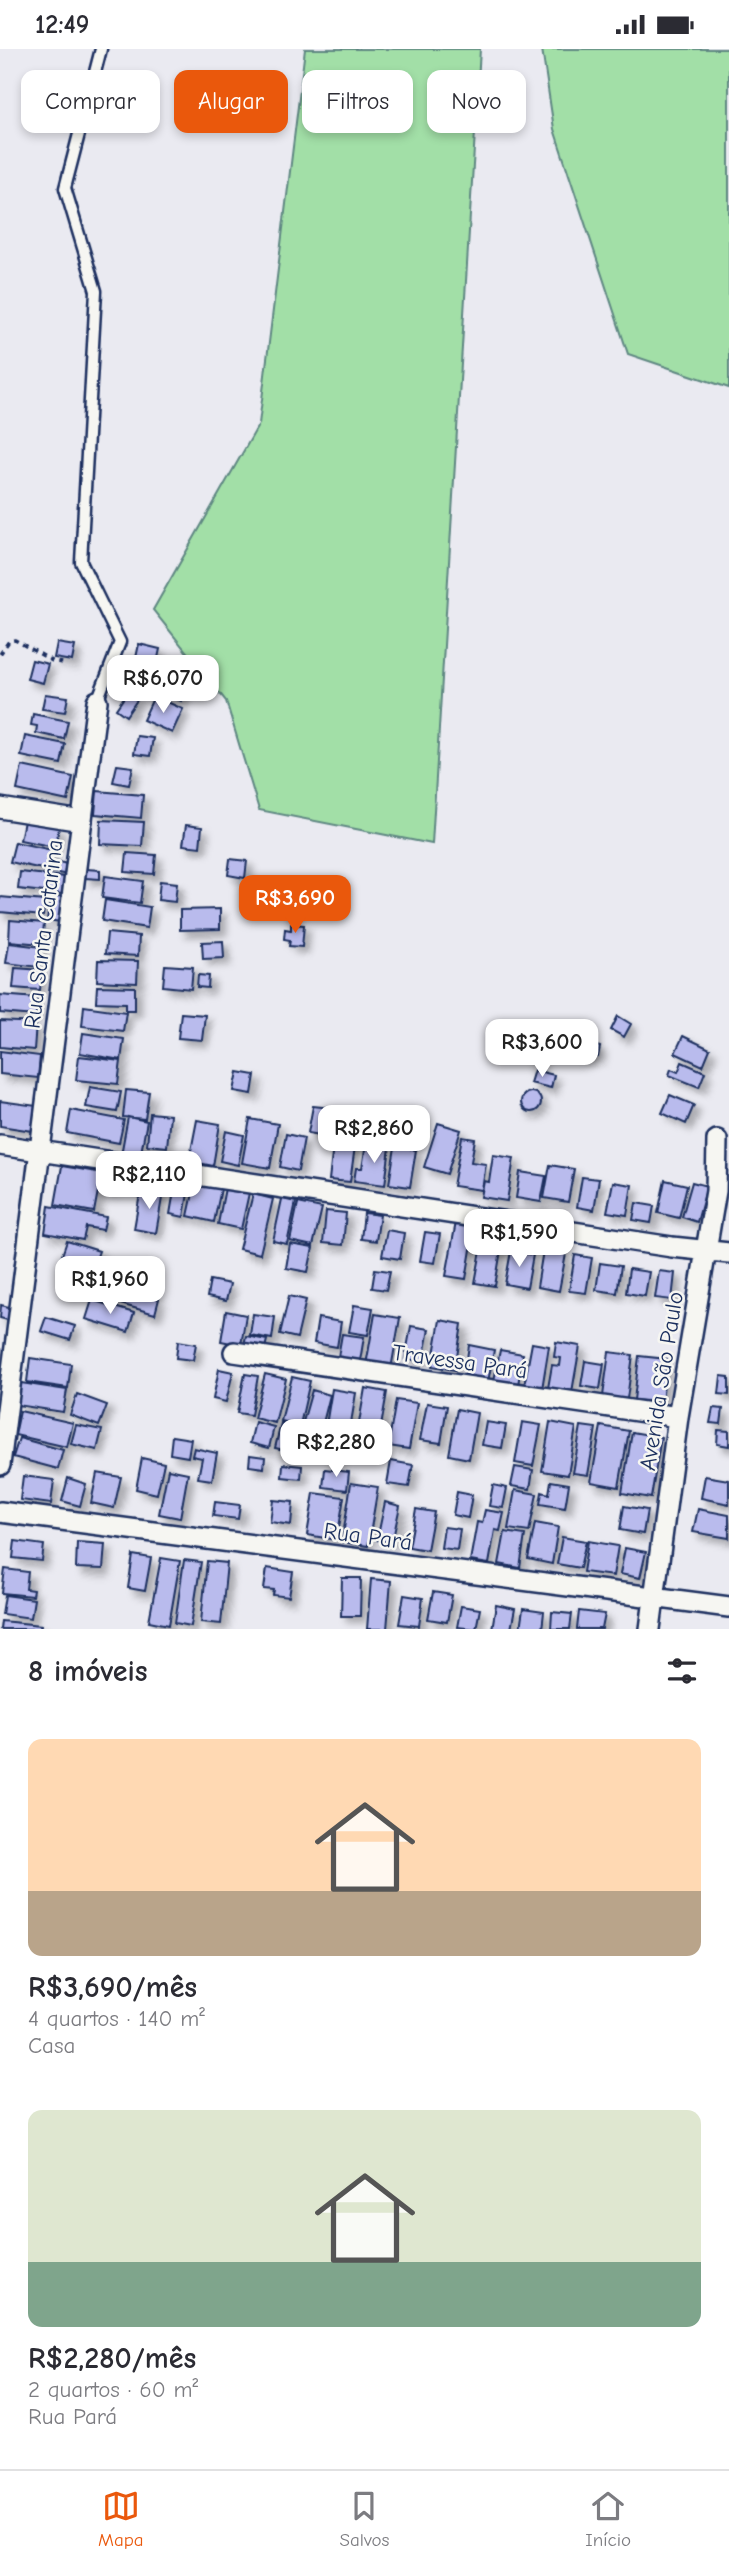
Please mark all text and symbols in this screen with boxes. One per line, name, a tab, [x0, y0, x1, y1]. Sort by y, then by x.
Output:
text: 12:49	[35, 10, 89, 40]
chip: Comprar	[21, 70, 160, 133]
chip: Alugar	[174, 70, 288, 133]
chip: Filtros	[302, 70, 413, 133]
chip: Novo	[427, 70, 526, 133]
pin: R$6,070	[98, 655, 228, 715]
text: R$6,070	[123, 664, 203, 691]
street label: Rua Santa Catarina	[18, 838, 69, 1030]
pin: R$3,690	[230, 875, 360, 935]
text: R$3,690	[255, 884, 335, 911]
pin: R$3,600	[477, 1019, 607, 1079]
text: R$3,600	[501, 1028, 583, 1055]
pin: R$2,860	[309, 1105, 439, 1165]
text: R$2,860	[334, 1114, 414, 1141]
pin: R$2,110	[84, 1151, 214, 1211]
text: R$2,110	[112, 1160, 186, 1187]
pin: R$1,590	[454, 1209, 584, 1269]
text: R$1,590	[480, 1218, 558, 1245]
pin: R$1,960	[45, 1257, 175, 1316]
text: R$1,960	[71, 1265, 149, 1292]
street label: Avenida São Paulo	[634, 1290, 689, 1473]
street label: Travessa Pará	[391, 1339, 529, 1384]
pin: R$2,280	[271, 1419, 401, 1479]
text: R$2,280	[296, 1428, 376, 1455]
street label: Rua Pará	[322, 1517, 414, 1556]
icon: filters	[663, 1652, 701, 1690]
text: 8 imóveis	[28, 1654, 148, 1689]
icon: home	[302, 1784, 428, 1910]
text: R$3,690/mês	[28, 1970, 197, 2005]
text: 4 quartos · 140 m²	[28, 2005, 205, 2032]
text: Casa	[28, 2032, 75, 2059]
icon: home	[302, 2155, 428, 2281]
text: R$2,280/mês	[28, 2341, 196, 2376]
text: 2 quartos · 60 m²	[28, 2376, 198, 2403]
text: Rua Pará	[28, 2403, 117, 2430]
tab: Mapa	[98, 2487, 144, 2551]
tab: Salvos	[339, 2487, 389, 2551]
tab: Início	[585, 2487, 631, 2551]

